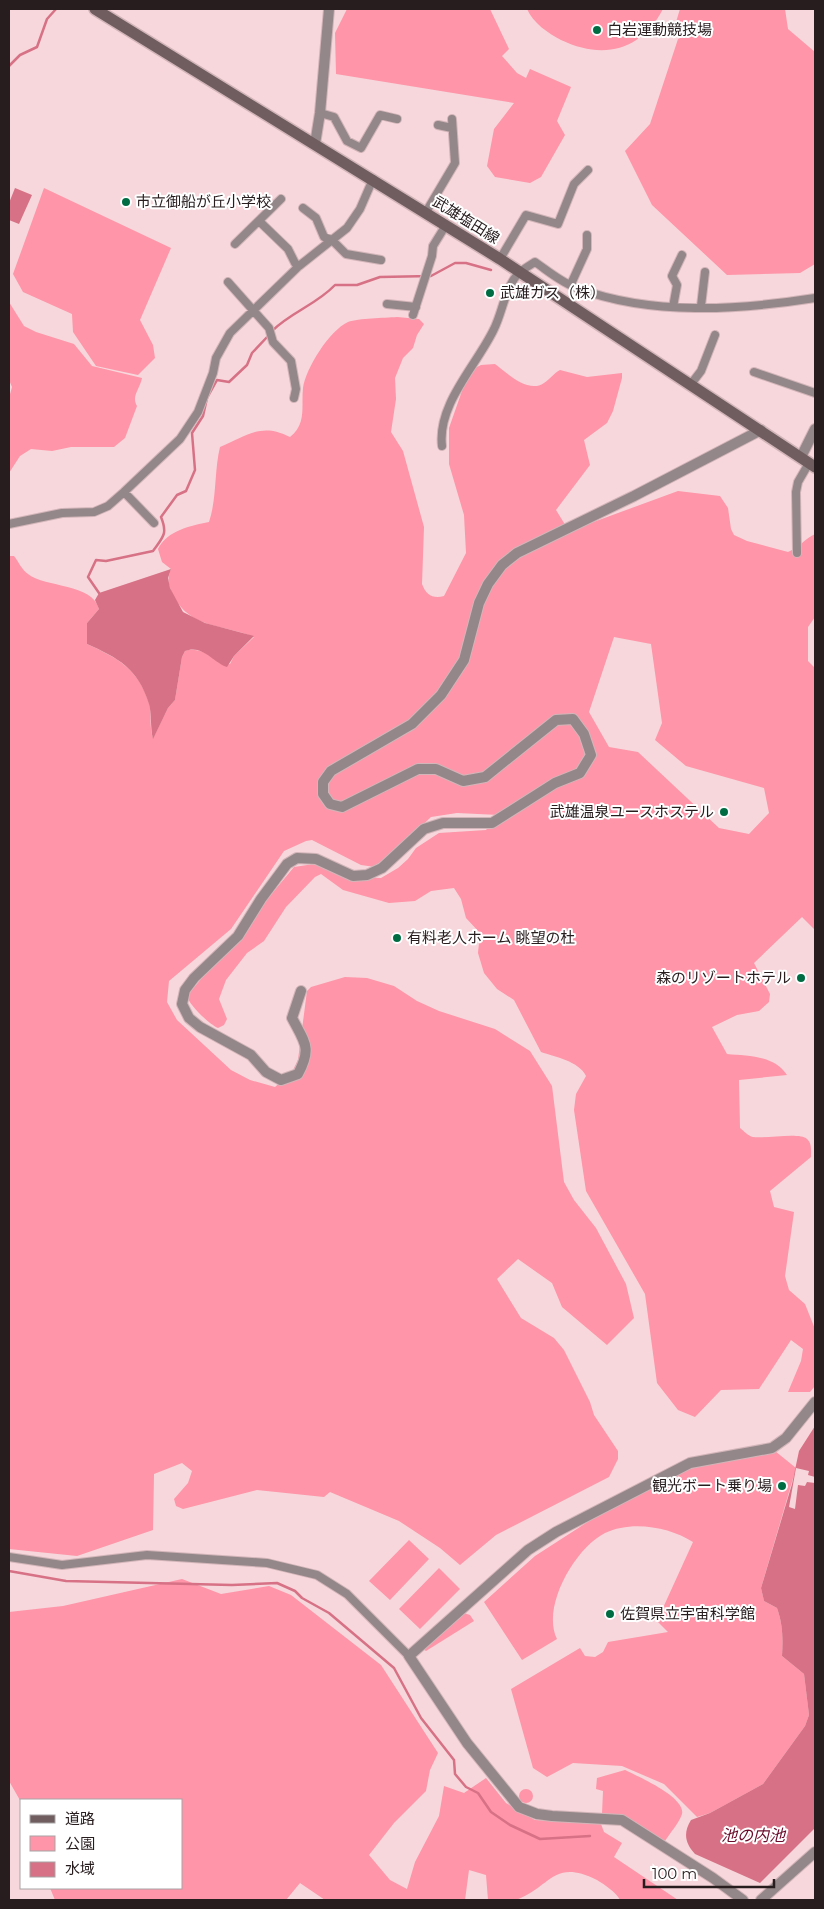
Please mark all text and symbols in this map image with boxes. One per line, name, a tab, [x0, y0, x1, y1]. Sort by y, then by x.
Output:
place label: 白岩運動競技場	[607, 20, 712, 39]
marker: 白岩運動競技場	[591, 24, 603, 36]
place label: 市立御船が丘小学校	[136, 192, 271, 211]
street label: 武雄塩田線	[429, 192, 503, 248]
marker: 市立御船が丘小学校	[120, 196, 132, 208]
place label: 武雄ガス（株）	[500, 283, 605, 302]
marker: 武雄ガス（株）	[484, 287, 496, 299]
place label: 武雄温泉ユースホステル	[550, 802, 714, 821]
marker: 武雄温泉ユースホステル	[718, 806, 730, 818]
place label: 有料老人ホーム 眺望の杜	[407, 928, 575, 947]
marker: 有料老人ホーム 眺望の杜	[391, 932, 403, 944]
place label: 森のリゾートホテル	[656, 968, 791, 987]
marker: 森のリゾートホテル	[795, 972, 807, 984]
place label: 観光ボート乗り場	[652, 1476, 772, 1495]
marker: 観光ボート乗り場	[776, 1480, 788, 1492]
place label: 佐賀県立宇宙科学館	[620, 1604, 755, 1623]
marker: 佐賀県立宇宙科学館	[604, 1608, 616, 1620]
legend	[20, 1799, 182, 1889]
text: 道路	[65, 1809, 95, 1828]
water label: 池の内池	[721, 1826, 787, 1845]
text: 公園	[65, 1834, 95, 1853]
scale bar	[644, 1856, 774, 1888]
text: 水域	[65, 1859, 95, 1878]
text: 100 m	[652, 1864, 697, 1883]

